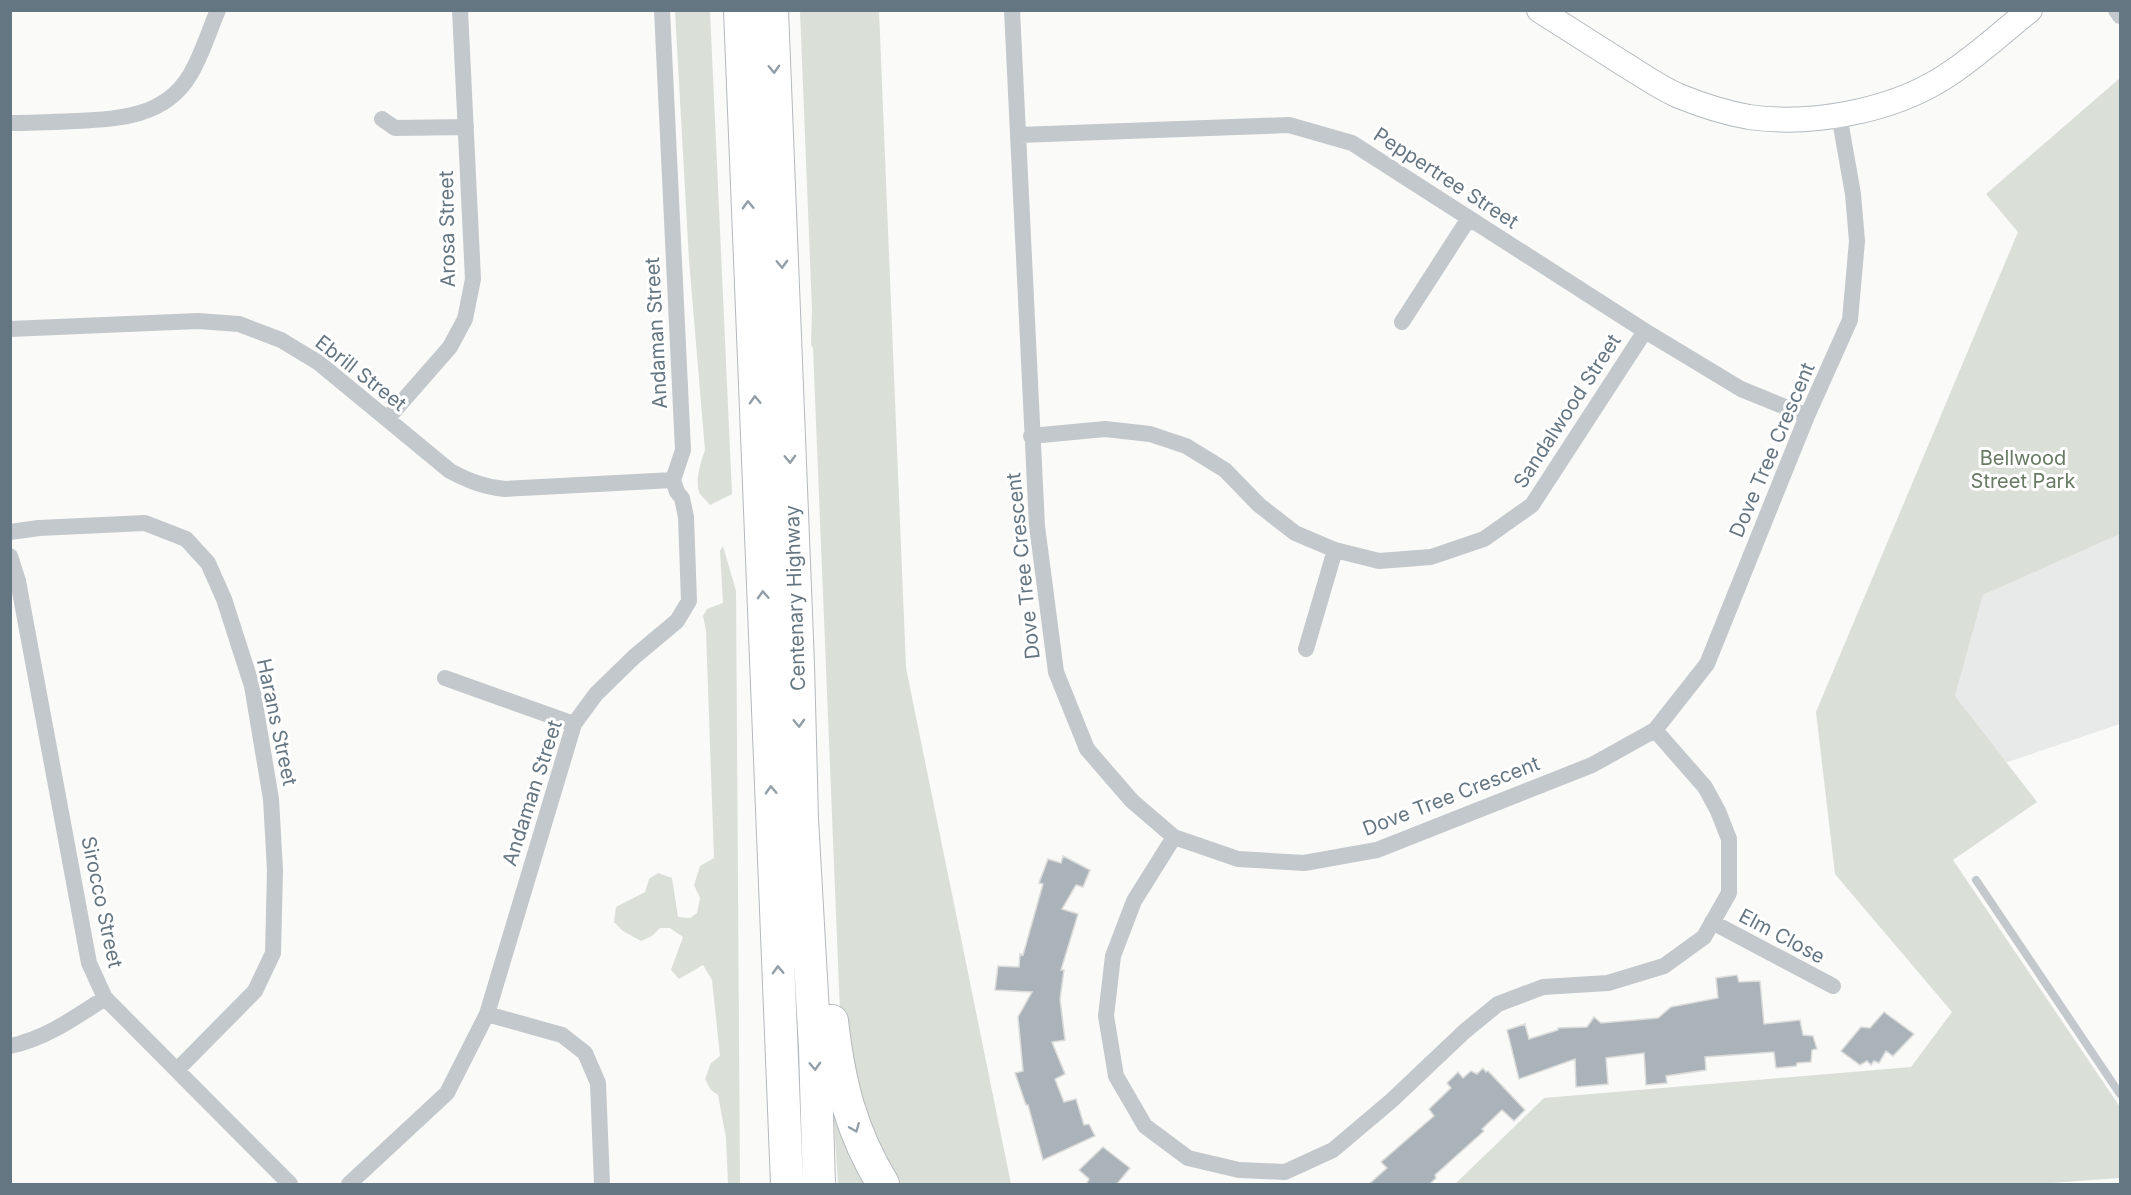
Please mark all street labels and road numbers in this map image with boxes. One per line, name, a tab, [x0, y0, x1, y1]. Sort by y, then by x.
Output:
street label: Peppertree Street	[1369, 122, 1523, 234]
street label: Arosa Street	[434, 170, 460, 288]
street label: Andaman Street	[640, 256, 672, 409]
street label: Sandalwood Street	[1508, 329, 1626, 492]
street label: Ebrill Street	[311, 330, 412, 416]
street label: Dove Tree Crescent	[1724, 359, 1820, 541]
street label: Dove Tree Crescent	[1001, 471, 1045, 661]
street label: Centenary Highway	[780, 505, 810, 691]
street label: Harans Street	[252, 656, 302, 788]
street label: Andaman Street	[497, 717, 567, 869]
street label: Dove Tree Crescent	[1359, 751, 1543, 841]
street label: Sirocco Street	[76, 834, 128, 970]
street label: Elm Close	[1735, 903, 1829, 969]

